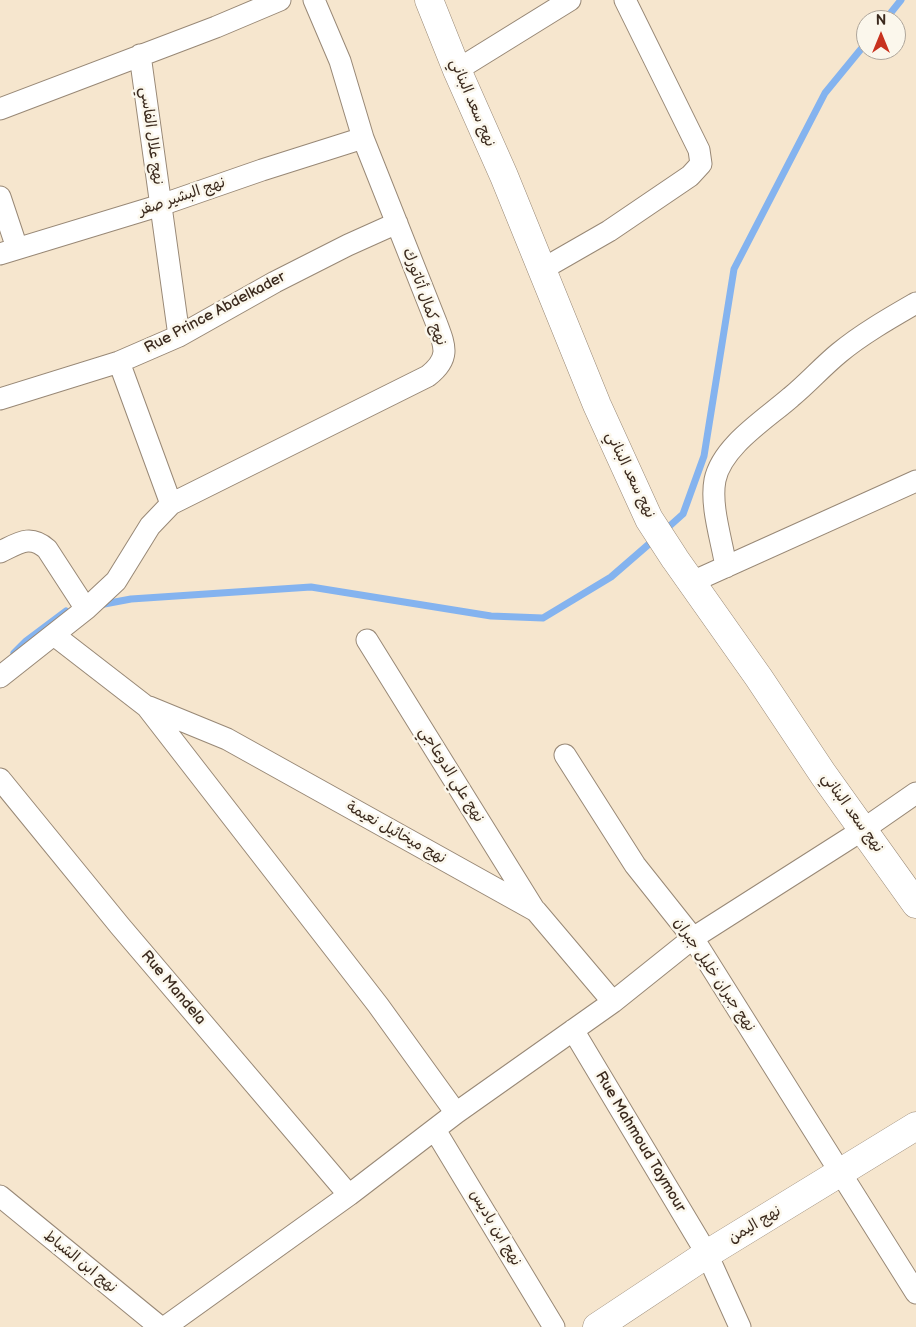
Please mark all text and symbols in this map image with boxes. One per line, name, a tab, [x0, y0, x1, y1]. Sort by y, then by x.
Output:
north arrow	[856, 10, 906, 60]
text: N	[876, 12, 886, 29]
street label: نهج سعد البناني	[445, 56, 499, 150]
street label: نهج علال الفاسي	[135, 86, 167, 186]
street label: نهج البشير صفر	[136, 174, 228, 220]
street label: نهج كمال أتاتورك	[398, 246, 450, 348]
street label: Rue Prince Abdelkader	[142, 268, 288, 358]
street label: نهج سعد البناني	[601, 429, 659, 521]
street label: نهج علي الدوعاجي	[414, 724, 488, 826]
street label: نهج سعد البناني	[817, 770, 887, 856]
street label: نهج ميخائيل نعيمة	[343, 798, 449, 868]
street label: نهج جبران خليل جبران	[669, 915, 759, 1035]
street label: Rue Mandela	[137, 947, 209, 1029]
street label: Rue Mahmoud Taymour	[591, 1068, 689, 1216]
street label: نهج ابن باديس	[465, 1187, 525, 1269]
street label: نهج اليمن	[725, 1202, 785, 1248]
street label: نهج ابن الشباط	[40, 1227, 120, 1297]

